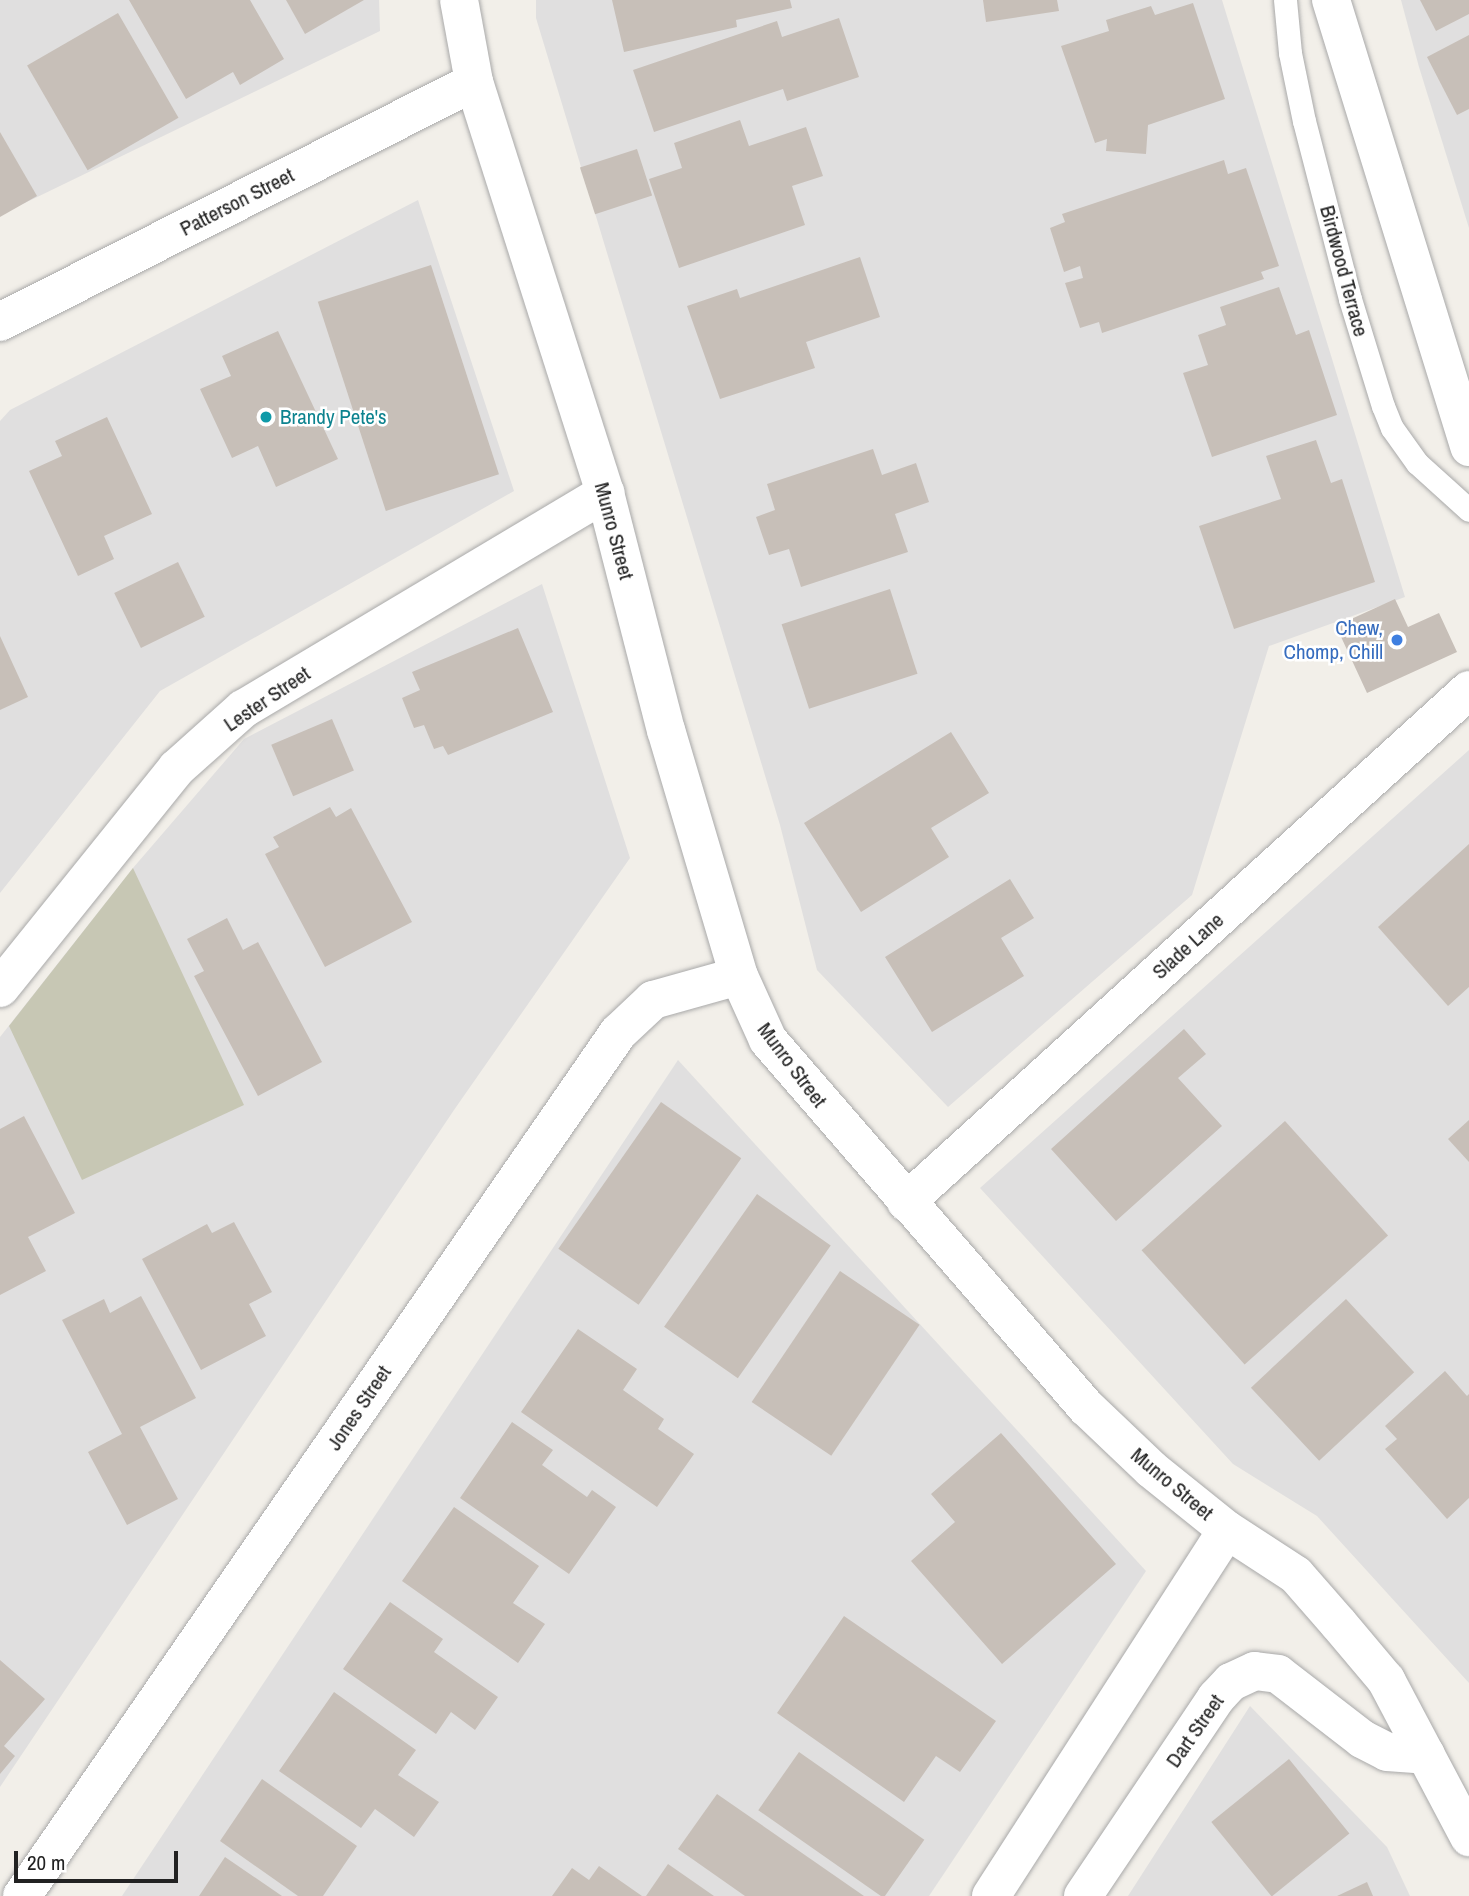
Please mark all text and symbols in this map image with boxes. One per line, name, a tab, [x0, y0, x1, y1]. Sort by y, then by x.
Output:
street label: Patterson Street	[176, 163, 298, 241]
street label: Birdwood Terrace	[1314, 203, 1374, 339]
place label: Brandy Pete's	[280, 404, 387, 430]
marker: Brandy Pete's	[258, 409, 274, 425]
street label: Munro Street	[589, 480, 639, 582]
place label: Chew, Chomp, Chill	[1283, 615, 1383, 665]
marker: Chew, Chomp, Chill	[1389, 632, 1405, 648]
street label: Lester Street	[219, 661, 315, 737]
street label: Slade Lane	[1147, 907, 1229, 985]
street label: Munro Street	[752, 1018, 832, 1112]
street label: Jones Street	[322, 1361, 396, 1455]
street label: Munro Street	[1126, 1442, 1218, 1526]
street label: Dart Street	[1161, 1690, 1229, 1772]
scale bar	[18, 1836, 182, 1880]
text: 20 m	[27, 1848, 65, 1877]

